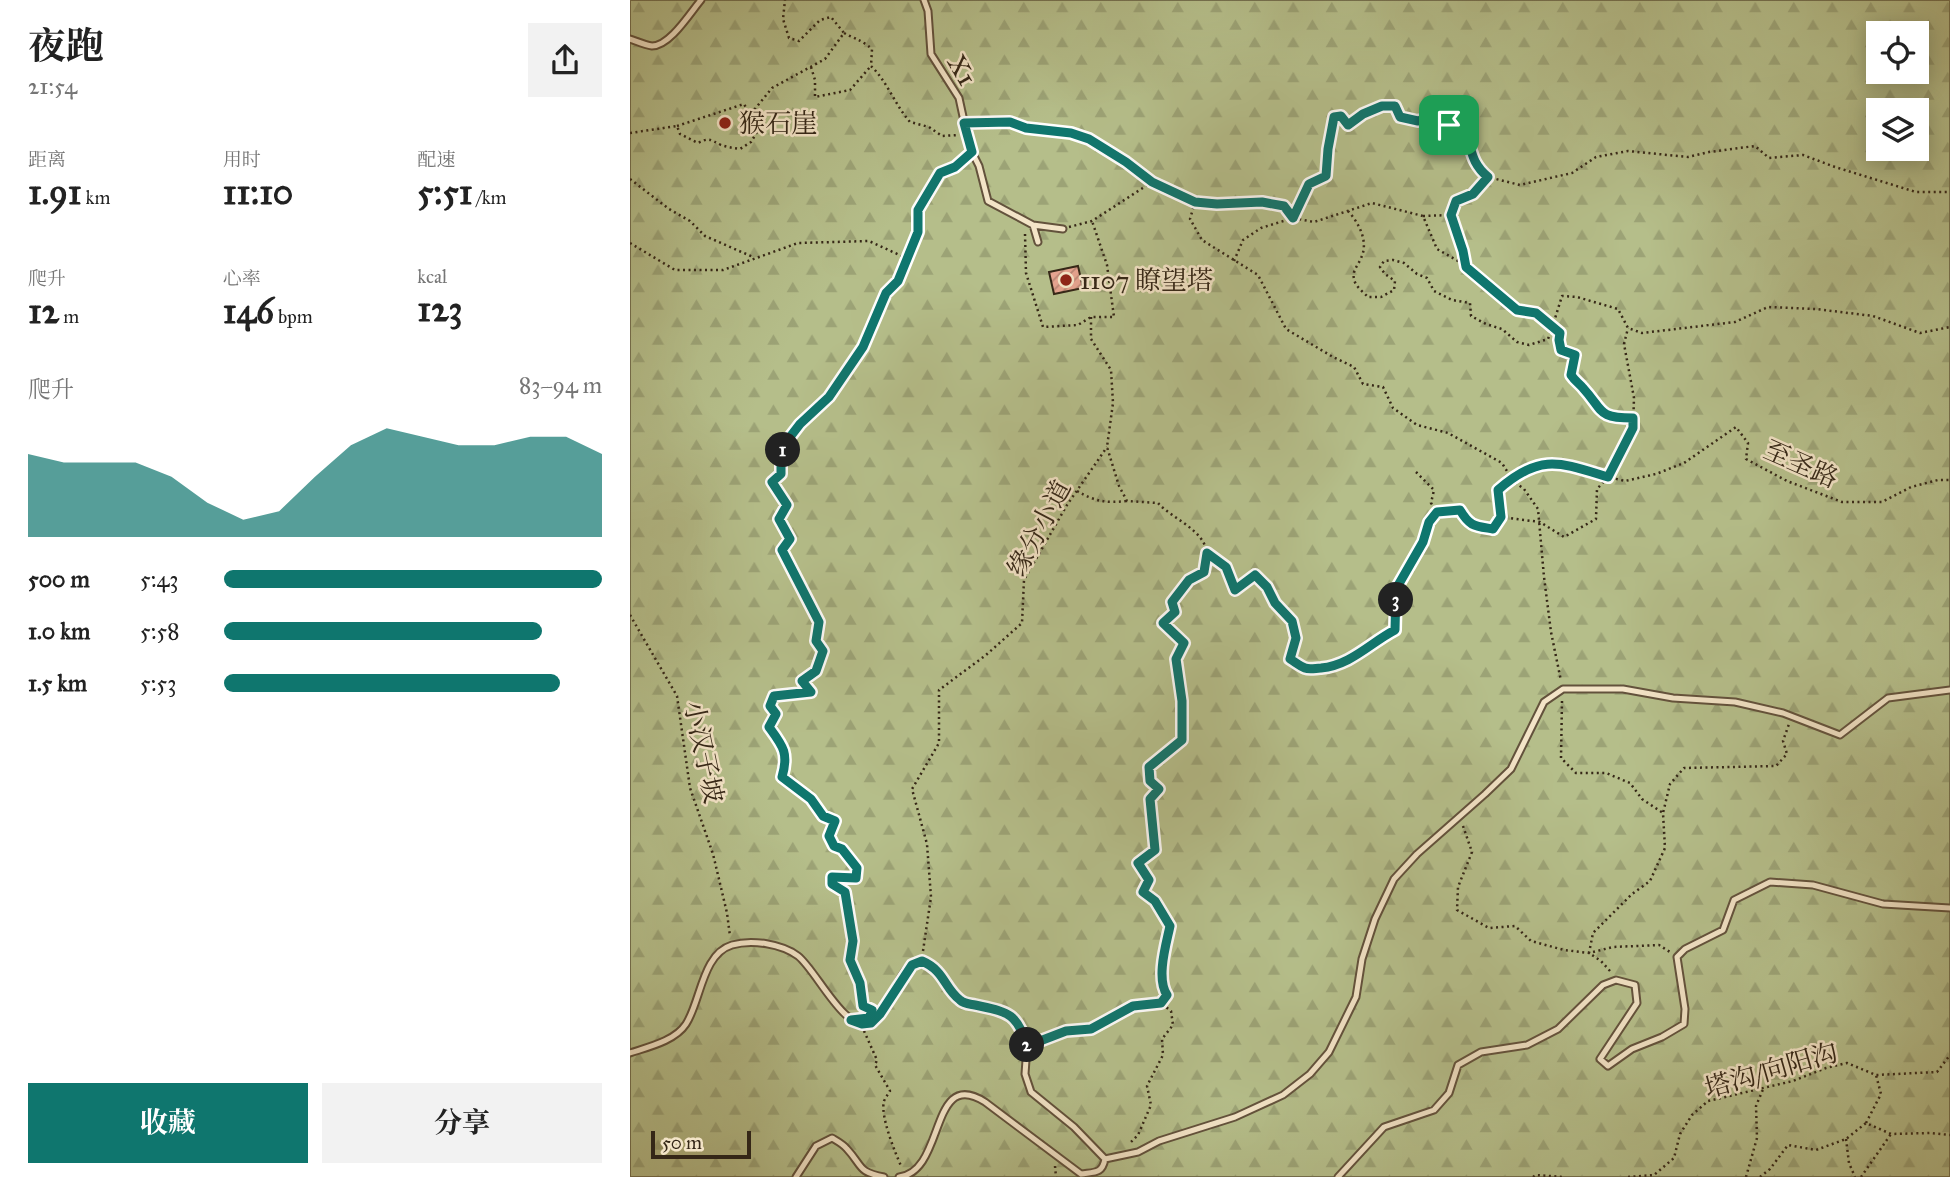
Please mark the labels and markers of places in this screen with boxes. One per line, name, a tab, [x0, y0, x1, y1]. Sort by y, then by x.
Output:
pin	[1419, 95, 1479, 155]
place label: 猴石崖	[739, 107, 817, 139]
marker: 猴石崖	[717, 115, 733, 131]
place label: 1107 瞭望塔	[1080, 264, 1213, 296]
marker: 1107 瞭望塔	[1058, 272, 1074, 288]
pin: 1	[766, 433, 800, 468]
pin: 3	[1378, 582, 1414, 618]
pin: 2	[1010, 1028, 1044, 1062]

